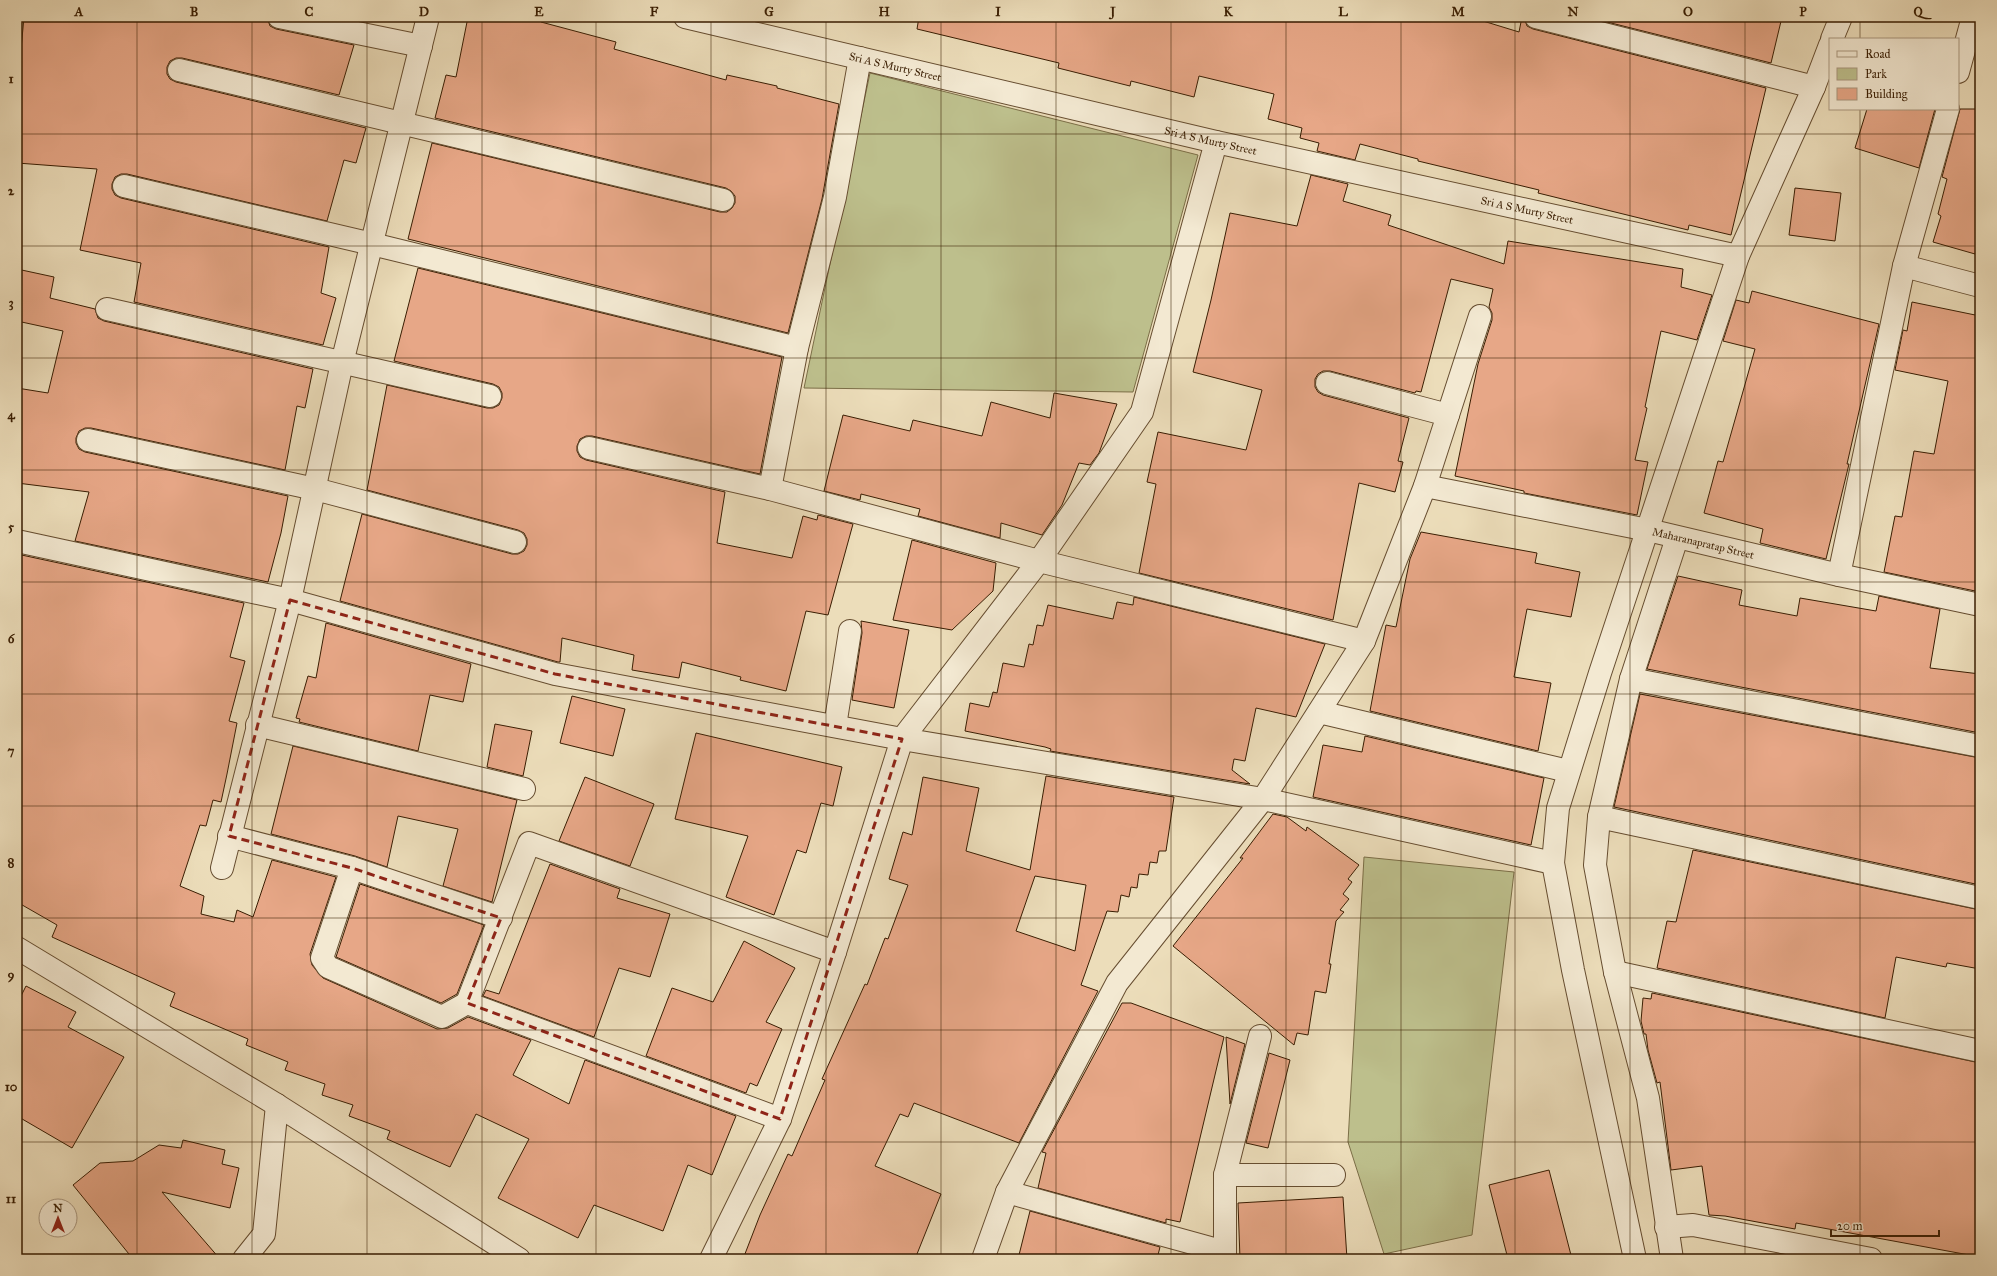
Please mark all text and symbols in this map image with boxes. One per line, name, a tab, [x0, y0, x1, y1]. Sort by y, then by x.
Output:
text: A	[74, 4, 84, 20]
text: B	[190, 4, 199, 20]
text: C	[305, 4, 314, 20]
text: D	[419, 4, 429, 20]
text: E	[534, 4, 544, 20]
text: F	[650, 4, 659, 20]
text: G	[764, 4, 774, 20]
text: H	[878, 4, 890, 20]
text: I	[995, 4, 1001, 20]
text: J	[1108, 4, 1116, 20]
text: K	[1223, 4, 1233, 20]
text: L	[1338, 4, 1348, 20]
text: M	[1451, 4, 1465, 20]
text: N	[1567, 4, 1579, 20]
text: O	[1683, 4, 1693, 20]
text: P	[1799, 4, 1807, 20]
text: Q	[1913, 4, 1932, 20]
legend	[1829, 38, 1959, 110]
text: Road	[1865, 47, 1891, 61]
street label: Sri A S Murty Street	[848, 49, 943, 84]
text: Park	[1865, 67, 1887, 81]
text: 1	[8, 71, 14, 87]
text: Building	[1865, 87, 1908, 102]
street label: Sri A S Murty Street	[1163, 124, 1258, 157]
text: 2	[8, 183, 15, 199]
street label: Sri A S Murty Street	[1480, 194, 1575, 226]
text: 3	[8, 295, 14, 311]
text: 4	[7, 407, 15, 423]
text: 5	[8, 519, 15, 535]
street label: Maharanapratap Street	[1651, 525, 1756, 561]
text: 6	[8, 631, 16, 647]
text: 7	[8, 743, 15, 759]
text: 8	[8, 855, 15, 871]
text: 9	[8, 967, 15, 983]
text: 10	[5, 1079, 18, 1095]
text: 11	[6, 1191, 16, 1207]
north arrow	[38, 1198, 78, 1238]
text: N	[53, 1202, 63, 1215]
scale bar	[1831, 1212, 1939, 1238]
text: 20 m	[1837, 1219, 1863, 1233]

